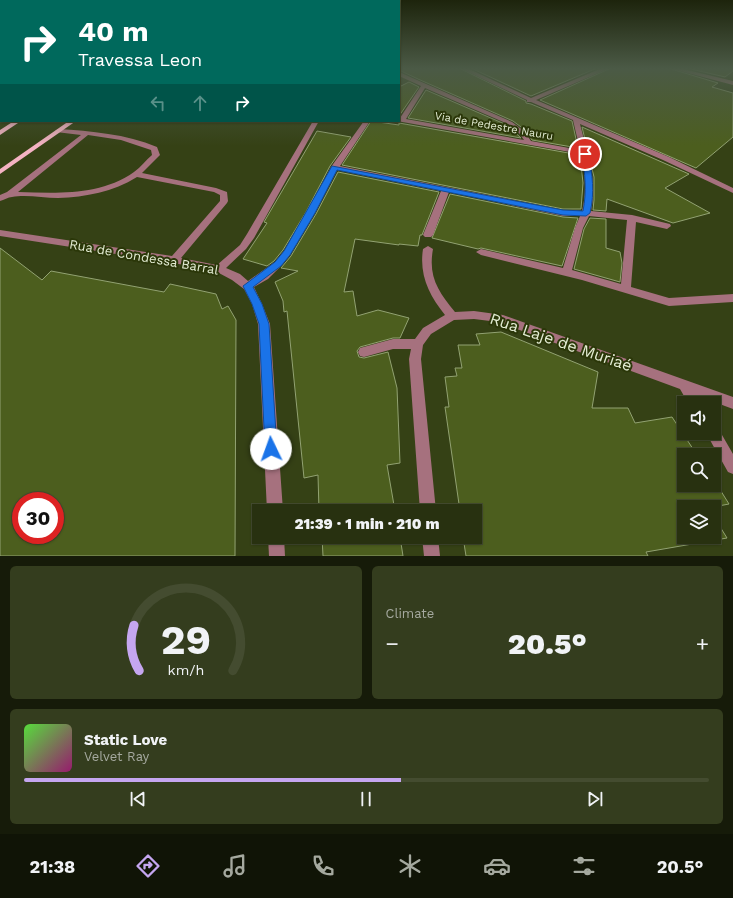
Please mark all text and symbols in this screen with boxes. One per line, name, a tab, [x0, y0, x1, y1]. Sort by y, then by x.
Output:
text: 40 m	[78, 15, 148, 48]
icon: right	[12, 16, 64, 68]
text: Travessa Leon	[78, 49, 202, 70]
icon: left	[147, 92, 169, 114]
icon: ahead	[189, 92, 211, 114]
icon: right	[231, 92, 253, 114]
street label: Via de Pedestre Nauru	[434, 109, 554, 143]
pin	[568, 137, 602, 171]
icon: arrive	[574, 143, 596, 165]
street label: Rua de Condessa Barral	[68, 236, 220, 278]
street label: Rua Laje de Muriaé	[487, 309, 635, 375]
map controls	[677, 396, 721, 544]
button: sound	[677, 396, 721, 440]
position arrow	[250, 428, 292, 470]
button: search	[677, 448, 721, 492]
speed limit sign: 30	[12, 492, 64, 544]
button: layers	[677, 500, 721, 544]
text: 21:39 · 1 min · 210 m	[294, 515, 440, 533]
text: Climate	[386, 606, 434, 621]
text: 29	[161, 614, 211, 663]
text: 20.5°	[508, 626, 587, 661]
text: −	[386, 631, 399, 656]
text: +	[696, 631, 709, 656]
text: km/h	[167, 661, 204, 677]
text: Static Love	[84, 731, 167, 749]
text: Velvet Ray	[84, 749, 149, 764]
icon: previous	[127, 788, 149, 810]
icon: pause	[355, 788, 377, 810]
icon: next	[584, 788, 606, 810]
icon: directions	[134, 852, 162, 880]
icon: music	[221, 852, 249, 880]
icon: phone	[309, 852, 337, 880]
icon: climate	[396, 852, 424, 880]
icon: car	[483, 852, 511, 880]
icon: filters	[570, 852, 598, 880]
text: 21:38	[30, 856, 75, 877]
text: 20.5°	[657, 856, 703, 877]

